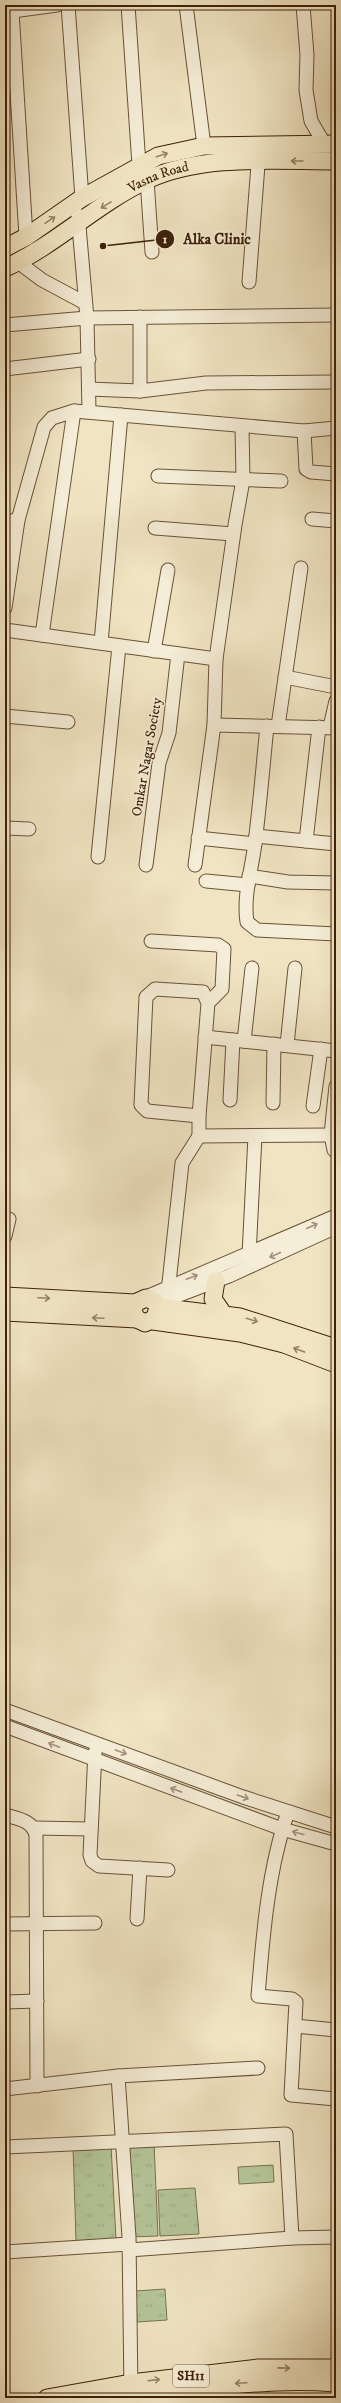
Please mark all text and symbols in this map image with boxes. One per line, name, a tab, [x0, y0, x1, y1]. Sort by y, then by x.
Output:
one-way arrow	[156, 151, 169, 158]
one-way arrow	[291, 157, 304, 165]
street label: Vasna Road	[124, 158, 190, 198]
one-way arrow	[100, 201, 112, 209]
one-way arrow	[44, 216, 55, 224]
callout: Alka Clinic	[155, 225, 259, 252]
text: Alka Clinic	[182, 230, 251, 249]
text: 1	[163, 232, 168, 247]
street label: Omkar Nagar Society	[128, 696, 166, 818]
one-way arrow	[306, 1222, 318, 1230]
one-way arrow	[269, 1252, 281, 1259]
one-way arrow	[186, 1272, 198, 1280]
one-way arrow	[37, 1294, 50, 1302]
one-way arrow	[92, 1314, 105, 1321]
one-way arrow	[245, 1317, 258, 1324]
one-way arrow	[294, 1346, 306, 1354]
one-way arrow	[48, 1740, 60, 1748]
one-way arrow	[114, 1749, 127, 1756]
one-way arrow	[169, 1786, 182, 1793]
one-way arrow	[236, 1793, 248, 1801]
one-way arrow	[292, 1829, 305, 1836]
one-way arrow	[277, 2364, 290, 2371]
road number: SH11	[173, 2365, 209, 2387]
one-way arrow	[147, 2376, 160, 2384]
one-way arrow	[235, 2379, 248, 2387]

